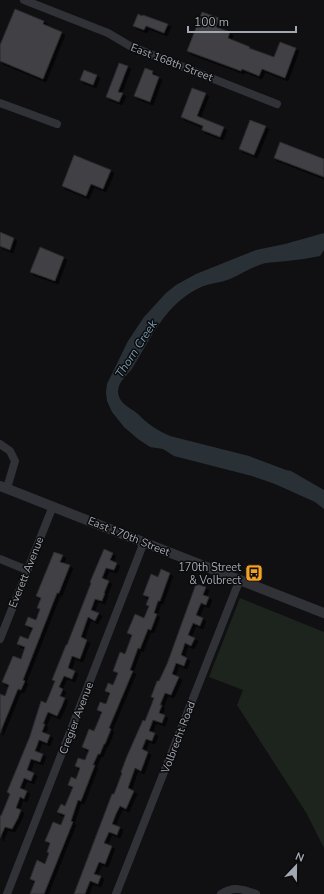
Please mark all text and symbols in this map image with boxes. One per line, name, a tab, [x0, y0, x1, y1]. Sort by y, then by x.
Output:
scale bar	[188, 8, 296, 34]
text: 100 m	[194, 14, 229, 30]
street label: East 168th Street	[129, 40, 215, 85]
water label: Thorn Creek	[111, 316, 161, 381]
street label: East 170th Street	[86, 513, 172, 560]
street label: Everett Avenue	[5, 534, 48, 610]
place label: 170th Street & Volbrect	[178, 560, 241, 588]
bus stop icon: 170th Street & Volbrect	[244, 563, 264, 583]
street label: Cregier Avenue	[56, 680, 97, 756]
street label: Volbrecht Road	[157, 699, 199, 776]
north arrow	[276, 846, 316, 886]
text: N	[293, 849, 306, 866]

